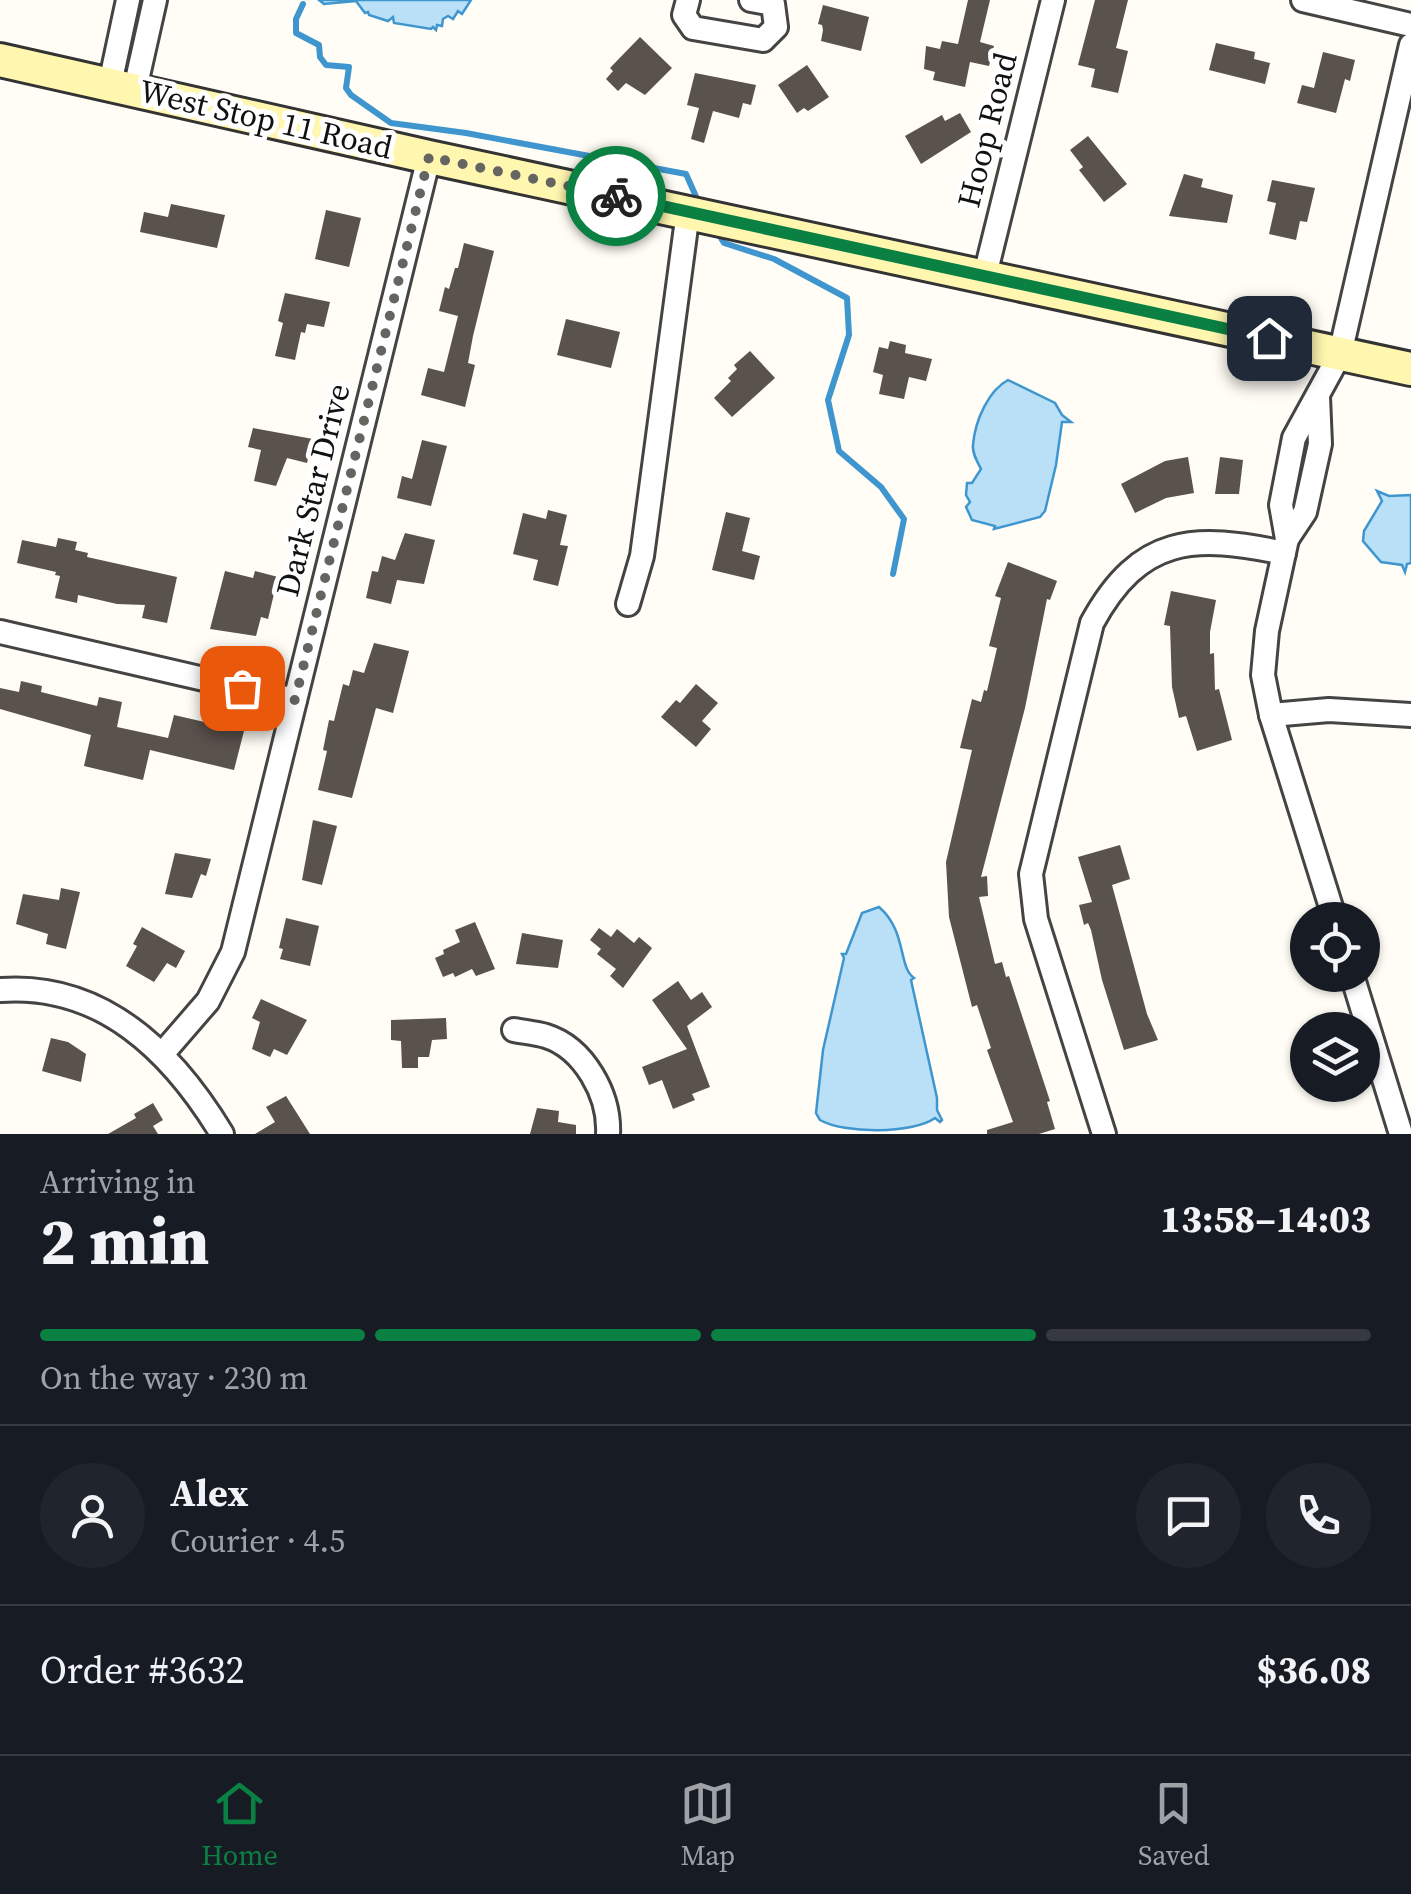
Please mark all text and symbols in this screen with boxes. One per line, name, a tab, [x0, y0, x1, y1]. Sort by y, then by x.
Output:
street label: Hoop Road	[947, 48, 1027, 212]
street label: West Stop 11 Road	[135, 69, 397, 169]
courier	[566, 146, 666, 246]
icon: bike	[589, 169, 644, 224]
pin	[1227, 296, 1312, 381]
icon: home	[1242, 311, 1297, 366]
street label: Dark Star Drive	[265, 379, 361, 601]
pin	[200, 646, 285, 731]
icon: bag	[215, 661, 270, 716]
map controls	[1290, 902, 1380, 1102]
button: locate	[1290, 902, 1380, 992]
button: layers	[1290, 1012, 1380, 1102]
text: Arriving in	[40, 1160, 195, 1204]
text: 13:58–14:03	[1160, 1193, 1371, 1245]
text: 2 min	[40, 1197, 210, 1286]
text: On the way · 230 m	[40, 1356, 308, 1400]
button: person	[40, 1463, 145, 1568]
button: chat	[1136, 1463, 1241, 1568]
button: phone	[1266, 1463, 1371, 1568]
text: Alex	[170, 1467, 248, 1519]
text: Courier · 4.5	[170, 1519, 345, 1563]
text: Order #3632	[40, 1644, 244, 1696]
text: $36.08	[1257, 1644, 1371, 1696]
tab: Home	[201, 1776, 278, 1874]
tab: Map	[680, 1776, 735, 1874]
tab: Saved	[1138, 1776, 1210, 1874]

